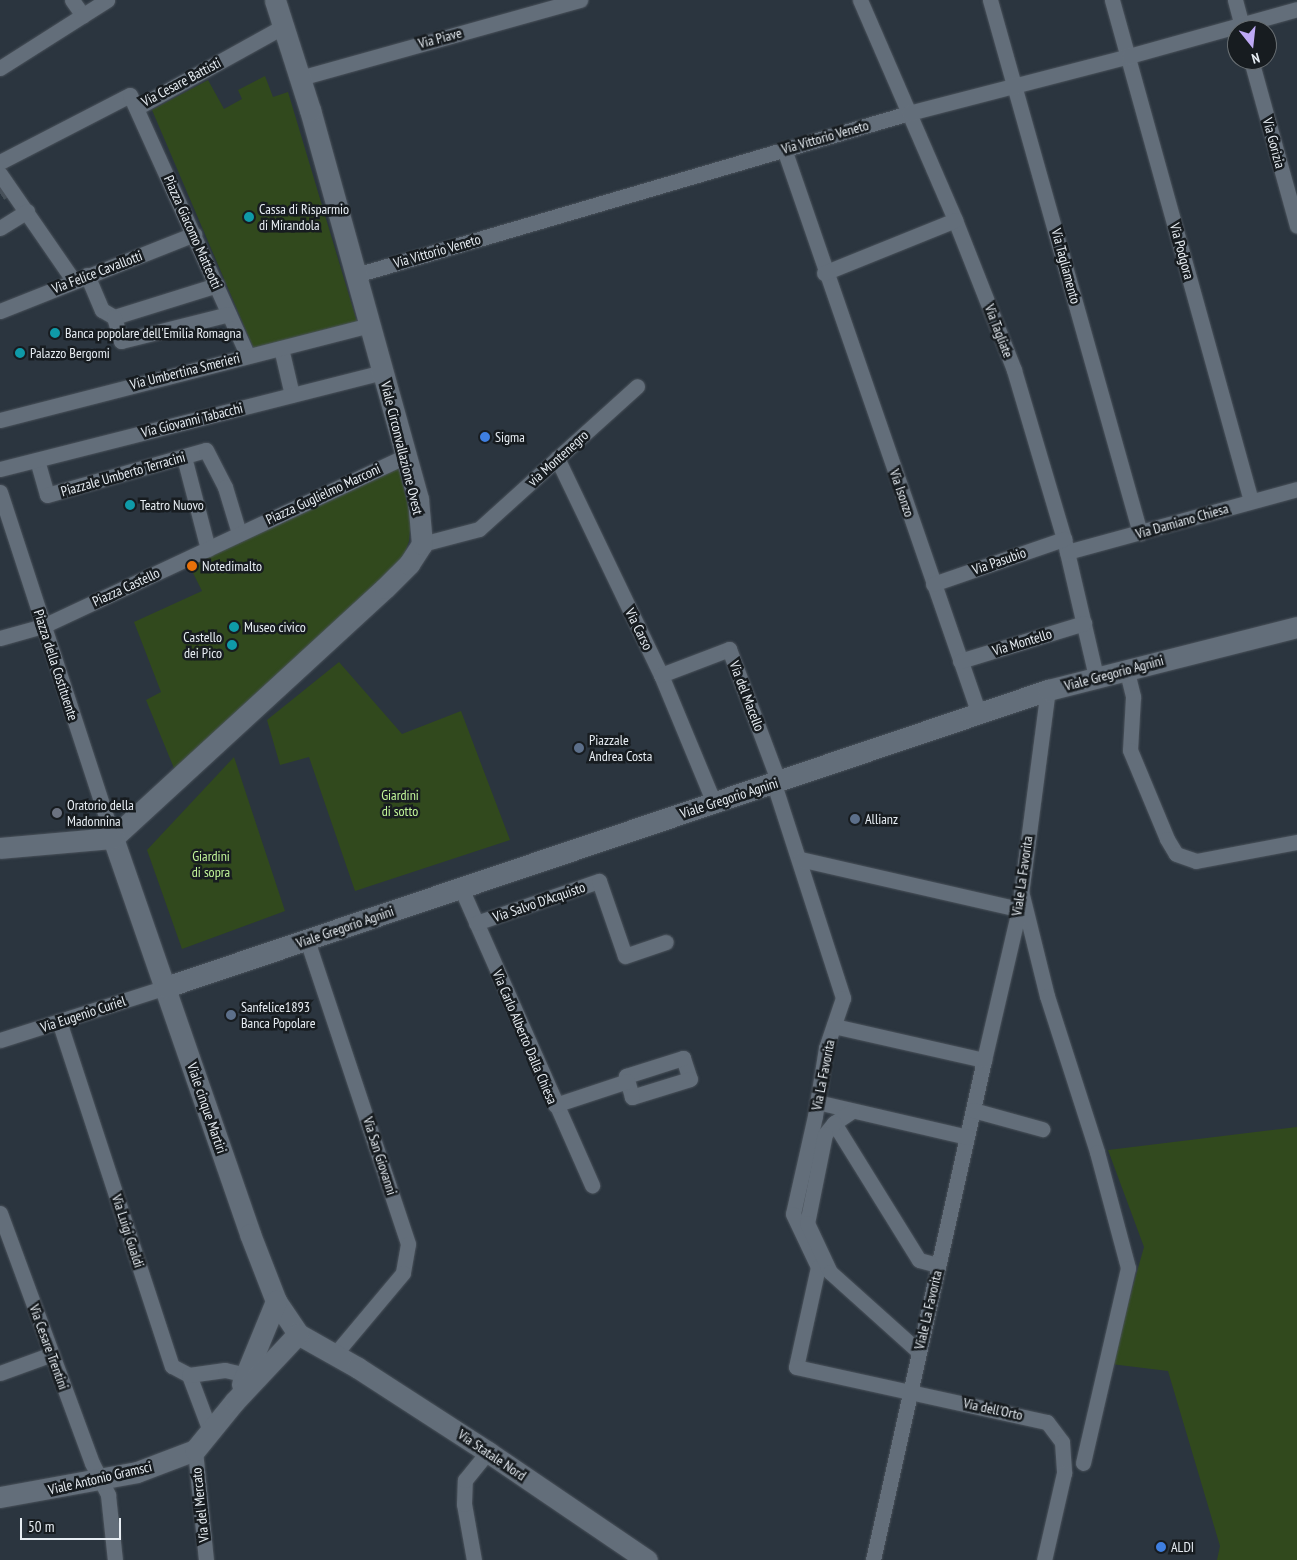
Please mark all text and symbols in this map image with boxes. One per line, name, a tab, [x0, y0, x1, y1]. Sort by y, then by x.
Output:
north arrow	[1227, 20, 1277, 70]
street label: Via Piave	[416, 24, 464, 52]
text: N	[1250, 49, 1262, 68]
street label: Via Cesare Battisti	[138, 54, 224, 110]
street label: Via Vittorio Veneto	[779, 116, 871, 158]
street label: Via Gorizia	[1259, 116, 1289, 170]
street label: Piazza Giacomo Matteotti	[160, 173, 226, 291]
place label: Cassa di Risparmio di Mirandola	[259, 201, 349, 233]
marker: Cassa di Risparmio di Mirandola	[243, 211, 255, 223]
street label: Via Podgora	[1166, 221, 1198, 281]
street label: Via Tagliamento	[1048, 226, 1084, 306]
street label: Via Vittorio Veneto	[391, 230, 483, 272]
street label: Via Felice Cavallotti	[49, 247, 145, 297]
street label: Via Tagliate	[981, 302, 1017, 360]
place label: Banca popolare dell'Emilia Romagna	[65, 325, 241, 341]
marker: Banca popolare dell'Emilia Romagna	[49, 327, 61, 339]
place label: Palazzo Bergomi	[30, 345, 110, 361]
marker: Palazzo Bergomi	[14, 347, 26, 359]
street label: Via Umbertina Smerieri	[128, 349, 242, 393]
street label: Viale Circonvallazione Ovest	[377, 380, 427, 516]
street label: Via Giovanni Tabacchi	[139, 399, 245, 441]
street label: via Montenegro	[524, 427, 592, 489]
place label: Sigma	[495, 429, 525, 445]
marker: Sigma	[479, 431, 491, 443]
street label: Piazzale Umberto Terracini	[59, 448, 187, 500]
street label: Piazza Guglielmo Marconi	[263, 460, 383, 528]
street label: Via Isonzo	[886, 467, 918, 519]
place label: Teatro Nuovo	[140, 497, 204, 513]
marker: Teatro Nuovo	[124, 499, 136, 511]
street label: Via Damiano Chiesa	[1134, 500, 1230, 542]
street label: Via Pasubio	[970, 544, 1028, 578]
place label: Notedimalto	[202, 558, 262, 574]
marker: Notedimalto	[186, 560, 198, 572]
street label: Piazza Castello	[90, 564, 162, 610]
street label: Via Carso	[622, 605, 656, 653]
street label: Piazza della Costituente	[30, 607, 82, 723]
place label: Museo civico	[244, 619, 306, 635]
marker: Museo civico	[228, 621, 240, 633]
street label: Via Montello	[990, 625, 1054, 659]
place label: Castello dei Pico	[183, 629, 222, 662]
marker: Castello dei Pico	[226, 639, 238, 651]
street label: Viale Gregorio Agnini	[1062, 652, 1166, 694]
street label: Via del Macello	[726, 659, 768, 733]
place label: Piazzale Andrea Costa	[589, 732, 652, 764]
marker: Piazzale Andrea Costa	[573, 742, 585, 754]
street label: Viale Gregorio Agnini	[678, 774, 780, 822]
park label: Giardini di sotto	[381, 787, 419, 820]
place label: Oratorio della Madonnina	[67, 797, 134, 830]
marker: Oratorio della Madonnina	[51, 807, 63, 819]
place label: Allianz	[865, 811, 898, 827]
marker: Allianz	[849, 813, 861, 825]
street label: Viale La Favorita	[1008, 835, 1036, 917]
park label: Giardini di sopra	[192, 848, 230, 880]
street label: Via Salvo D'Acquisto	[491, 878, 587, 926]
street label: Viale Gregorio Agnini	[294, 902, 396, 952]
street label: Via Carlo Alberto Dalla Chiesa	[489, 967, 561, 1107]
street label: Via Eugenio Curiel	[38, 992, 128, 1036]
place label: Sanfelice1893 Banca Popolare	[241, 999, 315, 1032]
marker: Sanfelice1893 Banca Popolare	[225, 1009, 237, 1021]
street label: Via La Favorita	[808, 1038, 838, 1112]
street label: Viale cinque Martiri	[184, 1061, 230, 1155]
street label: Via San Giovanni	[359, 1115, 401, 1197]
street label: Via Luigi Gualdi	[108, 1192, 148, 1270]
street label: Viale La Favorita	[911, 1269, 945, 1351]
street label: Via Cesare Trentini	[26, 1302, 72, 1392]
street label: Via dell'Orto	[962, 1395, 1024, 1423]
street label: Via Statale Nord	[455, 1426, 529, 1484]
street label: Viale Antonio Gramsci	[46, 1458, 154, 1498]
street label: Via del Mercato	[188, 1467, 212, 1543]
scale bar	[22, 1508, 124, 1540]
text: 50 m	[28, 1517, 54, 1536]
place label: ALDI	[1171, 1539, 1194, 1555]
marker: ALDI	[1155, 1541, 1167, 1553]

